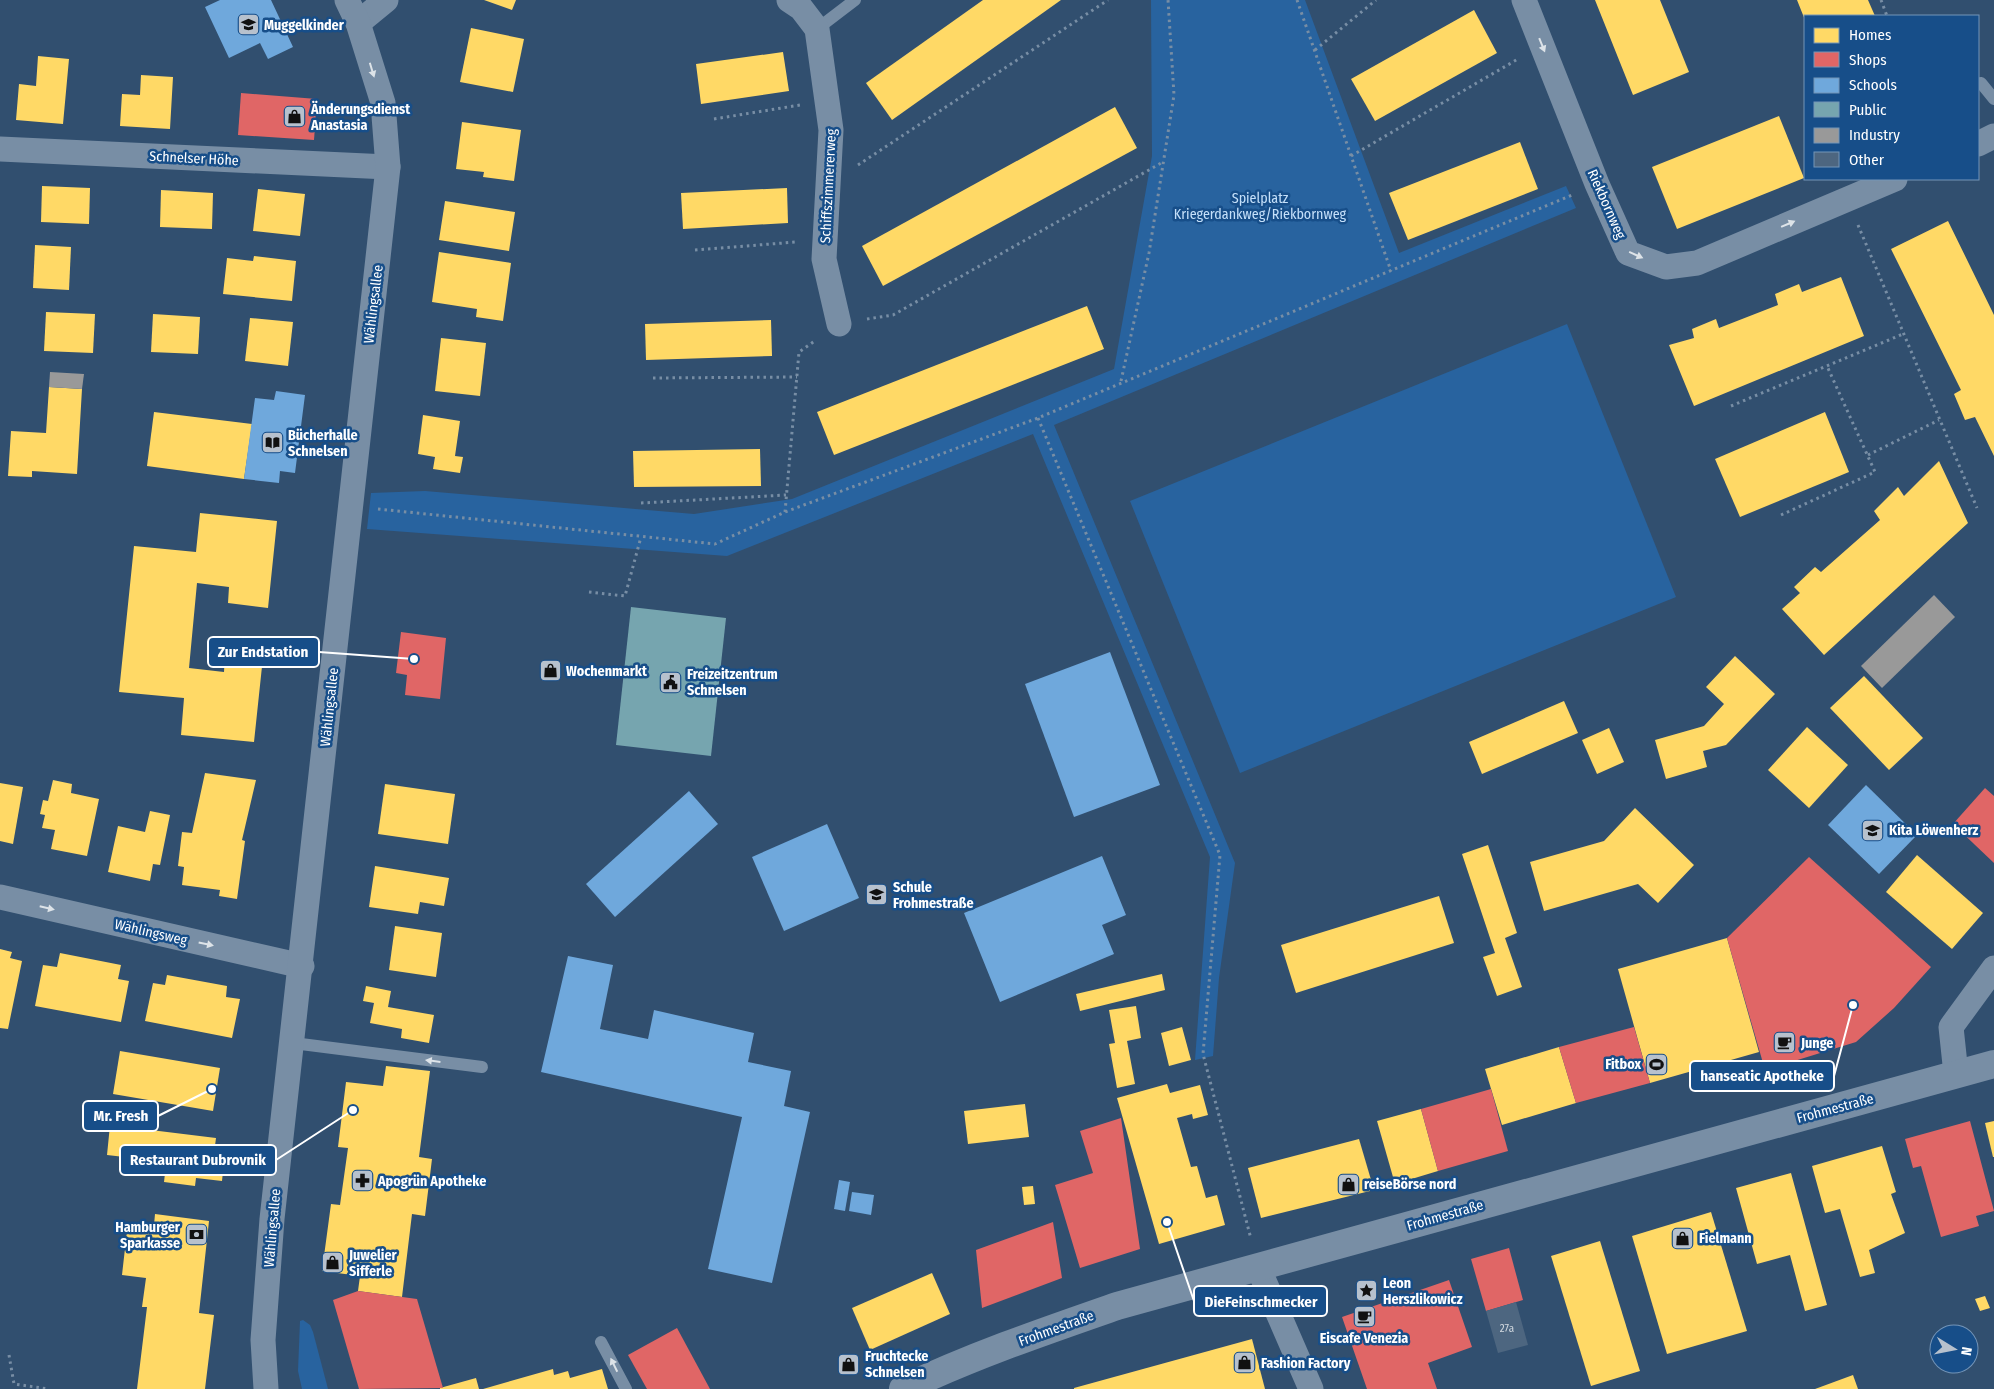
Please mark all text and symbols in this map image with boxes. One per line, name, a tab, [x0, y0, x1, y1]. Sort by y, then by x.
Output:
school or university icon: Muggelkinder	[236, 13, 260, 37]
legend	[1804, 15, 1979, 180]
place label: Muggelkinder	[264, 17, 345, 34]
text: Homes	[1849, 26, 1891, 44]
one-way arrow	[1538, 38, 1546, 53]
text: Shops	[1849, 51, 1887, 69]
one-way arrow	[369, 63, 377, 78]
text: Schools	[1849, 76, 1897, 94]
place label: Änderungsdienst Anastasia	[310, 100, 411, 134]
text: Public	[1849, 101, 1887, 119]
shop icon: Änderungsdienst Anastasia	[283, 105, 307, 129]
text: Industry	[1849, 126, 1900, 144]
street label: Schiffszimmererweg	[817, 128, 840, 244]
street label: Schnelser Höhe	[149, 148, 239, 169]
text: Other	[1849, 151, 1885, 169]
street label: Riekbornweg	[1584, 167, 1630, 242]
park label: Spielplatz Kriegerdankweg/Riekbornweg	[1174, 190, 1347, 223]
one-way arrow	[1781, 220, 1795, 228]
one-way arrow	[1629, 252, 1643, 260]
street label: Wählingsallee	[360, 264, 387, 344]
place label: Bücherhalle Schnelsen	[288, 427, 358, 460]
library icon: Bücherhalle Schnelsen	[260, 431, 284, 455]
callout: Zur Endstation	[208, 637, 319, 667]
text: Zur Endstation	[218, 643, 308, 661]
shop icon: Wochenmarkt	[538, 659, 562, 683]
place label: Wochenmarkt	[566, 663, 648, 680]
place label: Freizeitzentrum Schnelsen	[687, 666, 778, 699]
street label: Wählingsallee	[317, 667, 342, 747]
public building icon: Freizeitzentrum Schnelsen	[659, 670, 683, 694]
school or university icon: Kita Löwenherz	[1861, 818, 1885, 842]
place label: Kita Löwenherz	[1889, 822, 1979, 839]
place label: Schule Frohmestraße	[893, 879, 974, 912]
school or university icon: Schule Frohmestraße	[865, 883, 889, 907]
one-way arrow	[40, 904, 55, 912]
street label: Wählingsweg	[113, 916, 189, 949]
one-way arrow	[198, 940, 213, 948]
cafe icon: Junge	[1773, 1031, 1797, 1055]
place label: Junge	[1800, 1035, 1833, 1052]
sports icon: Fitbox	[1645, 1052, 1669, 1076]
place label: Fitbox	[1605, 1056, 1641, 1073]
one-way arrow	[425, 1057, 441, 1065]
callout: hanseatic Apotheke	[1690, 1061, 1834, 1091]
text: hanseatic Apotheke	[1700, 1067, 1824, 1085]
street label: Frohmestraße	[1795, 1090, 1875, 1127]
callout: Mr. Fresh	[83, 1101, 158, 1131]
text: Mr. Fresh	[94, 1107, 149, 1125]
callout: Restaurant Dubrovnik	[120, 1145, 276, 1175]
text: Restaurant Dubrovnik	[130, 1151, 266, 1169]
pharmacy icon: Apogrün Apotheke	[350, 1169, 374, 1193]
shop icon: reiseBörse nord	[1336, 1172, 1360, 1196]
place label: Apogrün Apotheke	[377, 1173, 486, 1190]
place label: reiseBörse nord	[1364, 1176, 1456, 1193]
street label: Wählingsallee	[261, 1188, 284, 1268]
street label: Frohmestraße	[1405, 1196, 1485, 1235]
place label: Hamburger Sparkasse	[115, 1219, 181, 1252]
bank icon: Hamburger Sparkasse	[184, 1223, 208, 1247]
shop icon: Fielmann	[1671, 1226, 1695, 1250]
place label: Fielmann	[1699, 1230, 1752, 1247]
place label: Juwelier Sifferle	[348, 1247, 398, 1280]
shop icon: Juwelier Sifferle	[321, 1251, 345, 1275]
place label: Leon Herszlikowicz	[1383, 1275, 1463, 1308]
place icon: Leon Herszlikowicz	[1355, 1279, 1379, 1303]
callout: DieFeinschmecker	[1194, 1286, 1327, 1316]
text: DieFeinschmecker	[1205, 1293, 1318, 1311]
cafe icon: Eiscafe Venezia	[1352, 1304, 1376, 1328]
street label: Frohmestraße	[1016, 1307, 1096, 1350]
house number: 27a	[1500, 1322, 1514, 1335]
north arrow	[1929, 1324, 1979, 1374]
place label: Eiscafe Venezia	[1320, 1330, 1408, 1347]
text: N	[1957, 1346, 1975, 1357]
place label: Fruchtecke Schnelsen	[865, 1348, 928, 1381]
shop icon: Fashion Factory	[1233, 1351, 1257, 1375]
shop icon: Fruchtecke Schnelsen	[837, 1352, 861, 1376]
place label: Fashion Factory	[1261, 1355, 1351, 1372]
one-way arrow	[610, 1358, 618, 1372]

